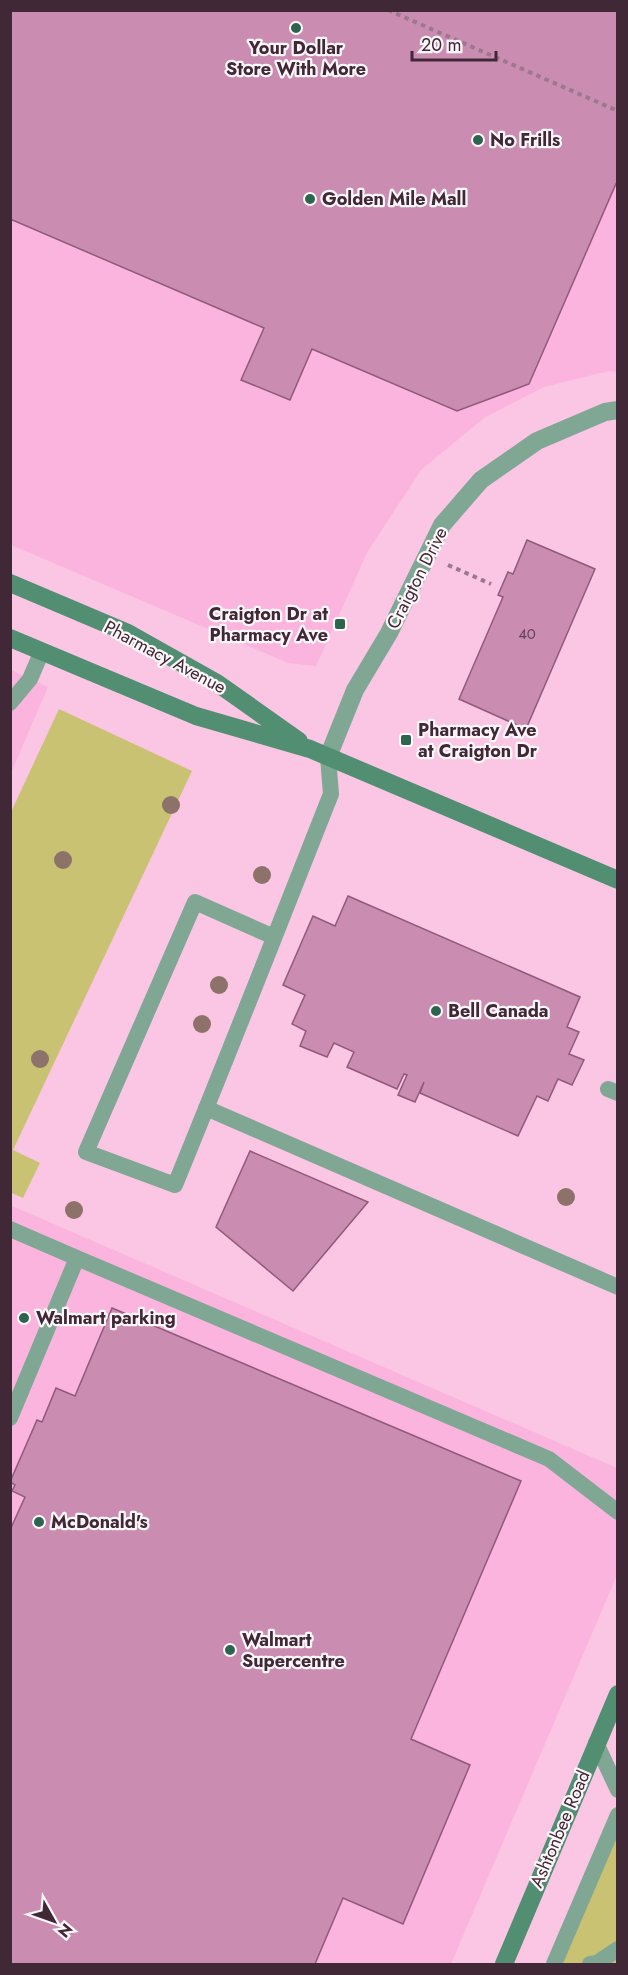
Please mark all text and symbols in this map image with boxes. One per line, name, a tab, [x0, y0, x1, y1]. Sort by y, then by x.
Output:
marker: Your Dollar Store With More	[289, 21, 303, 35]
scale bar	[412, 24, 496, 62]
text: 20 m	[421, 32, 461, 58]
place label: Your Dollar Store With More	[226, 35, 366, 82]
place label: No Frills	[490, 127, 560, 153]
marker: No Frills	[471, 133, 485, 147]
place label: Golden Mile Mall	[322, 186, 466, 212]
marker: Golden Mile Mall	[303, 192, 317, 206]
street label: Craigton Drive	[380, 523, 454, 633]
place label: Craigton Dr at Pharmacy Ave	[209, 601, 328, 648]
street label: Pharmacy Avenue	[99, 614, 231, 700]
marker: Craigton Dr at Pharmacy Ave	[333, 617, 347, 631]
house number: 40	[518, 623, 536, 645]
place label: Pharmacy Ave at Craigton Dr	[418, 717, 538, 764]
marker: Pharmacy Ave at Craigton Dr	[399, 733, 413, 747]
place label: Bell Canada	[448, 998, 549, 1024]
marker: Bell Canada	[429, 1004, 443, 1018]
place label: Walmart parking	[36, 1305, 176, 1331]
marker: Walmart parking	[17, 1311, 31, 1325]
place label: McDonald's	[51, 1509, 148, 1535]
marker: McDonald's	[32, 1515, 46, 1529]
place label: Walmart Supercentre	[242, 1627, 345, 1674]
marker: Walmart Supercentre	[223, 1643, 237, 1657]
street label: Ashtonbee Road	[524, 1766, 596, 1892]
north arrow	[24, 1891, 84, 1951]
text: N	[52, 1918, 78, 1943]

